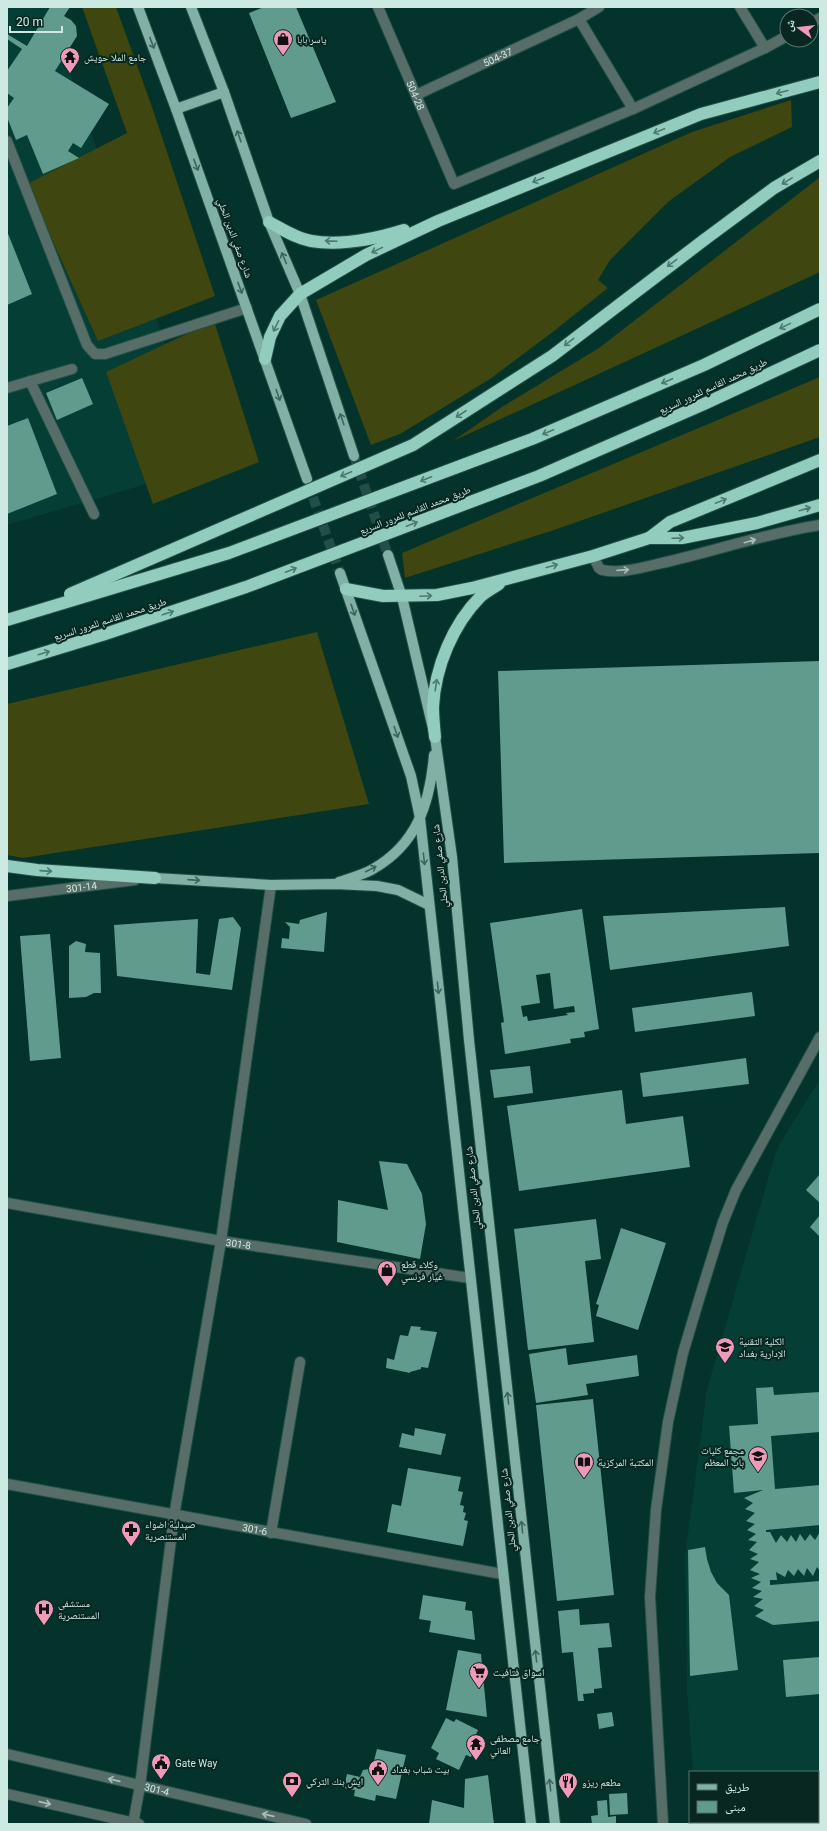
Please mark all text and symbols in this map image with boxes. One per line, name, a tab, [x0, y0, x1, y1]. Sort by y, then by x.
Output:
scale bar	[10, 8, 62, 34]
north arrow	[779, 8, 819, 48]
text: 20 m	[16, 15, 43, 29]
text: ش	[782, 18, 799, 33]
shop icon: ياسر بابا	[272, 28, 294, 56]
place label: ياسر بابا	[297, 34, 327, 45]
one-way arrow	[148, 37, 156, 49]
street label: 504-37	[481, 45, 514, 68]
temple icon: جامع الملا حويش	[59, 46, 81, 74]
place label: جامع الملا حويش	[84, 52, 147, 64]
street label: 504-28	[405, 79, 427, 112]
one-way arrow	[776, 89, 789, 96]
one-way arrow	[653, 128, 665, 135]
one-way arrow	[235, 130, 242, 143]
one-way arrow	[193, 159, 201, 171]
one-way arrow	[533, 177, 545, 184]
one-way arrow	[782, 177, 793, 185]
street label: شارع صفي الدين الحلي	[213, 197, 255, 281]
one-way arrow	[325, 238, 338, 245]
one-way arrow	[372, 247, 384, 254]
one-way arrow	[280, 252, 288, 264]
one-way arrow	[667, 259, 678, 267]
one-way arrow	[237, 281, 244, 294]
one-way arrow	[272, 320, 279, 332]
one-way arrow	[779, 323, 791, 330]
one-way arrow	[564, 338, 575, 346]
street label: طريق محمد القاسم للمرور السريع	[657, 356, 770, 418]
one-way arrow	[662, 378, 674, 385]
one-way arrow	[275, 389, 282, 402]
one-way arrow	[456, 410, 467, 418]
one-way arrow	[338, 412, 345, 425]
one-way arrow	[542, 429, 554, 436]
one-way arrow	[341, 471, 353, 478]
one-way arrow	[421, 475, 433, 483]
street label: طريق محمد القاسم للمرور السريع	[358, 484, 473, 538]
one-way arrow	[714, 497, 726, 505]
one-way arrow	[798, 505, 811, 512]
one-way arrow	[406, 520, 418, 528]
one-way arrow	[671, 534, 684, 542]
one-way arrow	[743, 537, 756, 544]
one-way arrow	[546, 562, 559, 569]
one-way arrow	[284, 566, 296, 574]
one-way arrow	[616, 566, 629, 573]
one-way arrow	[419, 592, 432, 600]
street label: طريق محمد القاسم للمرور السريع	[52, 595, 169, 644]
one-way arrow	[350, 603, 357, 616]
one-way arrow	[161, 609, 174, 616]
one-way arrow	[38, 649, 51, 656]
one-way arrow	[433, 678, 440, 691]
one-way arrow	[392, 726, 400, 738]
street label: شارع صفي الدين الحلي	[430, 823, 452, 908]
one-way arrow	[421, 852, 428, 865]
one-way arrow	[365, 865, 377, 872]
one-way arrow	[39, 867, 52, 874]
one-way arrow	[187, 877, 200, 884]
street label: 301-14	[65, 879, 98, 894]
one-way arrow	[435, 981, 442, 994]
street label: شارع صفي الدين الحلي	[463, 1145, 485, 1230]
street label: 301-8	[225, 1236, 252, 1251]
shop icon: وكلاء قطع غيار فرنسي	[376, 1259, 398, 1287]
place label: وكلاء قطع غيار فرنسي	[401, 1259, 443, 1284]
school or university icon: الكلية التقنية الإدارية بغداد	[714, 1336, 736, 1364]
place label: الكلية التقنية الإدارية بغداد	[739, 1336, 786, 1360]
one-way arrow	[504, 1392, 512, 1405]
place label: مجمع كليات باب المعظم	[701, 1445, 744, 1470]
school or university icon: مجمع كليات باب المعظم	[747, 1445, 769, 1473]
library icon: المكتبة المركزية	[573, 1451, 595, 1479]
place label: المكتبة المركزية	[598, 1457, 654, 1468]
street label: شارع صفي الدين الحلي	[498, 1467, 520, 1552]
pharmacy icon: صيدلية اضواء المستنصرية	[120, 1519, 142, 1547]
place label: صيدلية اضواء المستنصرية	[145, 1519, 196, 1542]
street label: 301-6	[242, 1521, 269, 1537]
one-way arrow	[518, 1521, 526, 1534]
hospital icon: مستشفى المستنصرية	[33, 1598, 55, 1626]
place label: مستشفى المستنصرية	[58, 1598, 100, 1621]
one-way arrow	[532, 1650, 540, 1663]
supermarket icon: اسواق فتافيت	[468, 1661, 490, 1689]
place label: اسواق فتافيت	[493, 1667, 544, 1679]
temple icon: جامع مصطفى العاني	[465, 1733, 487, 1761]
place label: جامع مصطفى العاني	[490, 1733, 541, 1758]
public building icon: Gate Way	[150, 1752, 172, 1780]
place label: Gate Way	[175, 1758, 217, 1769]
public building icon: بيت شباب بغداد	[367, 1758, 389, 1786]
place label: بيت شباب بغداد	[392, 1764, 450, 1775]
bank icon: ايش بنك التركي	[281, 1770, 303, 1798]
restaurant icon: مطعم ريزو	[557, 1771, 579, 1799]
legend	[689, 1771, 819, 1823]
one-way arrow	[108, 1775, 121, 1783]
place label: ايش بنك التركي	[306, 1776, 363, 1789]
place label: مطعم ريزو	[582, 1777, 621, 1790]
one-way arrow	[546, 1779, 554, 1792]
text: طريق	[725, 1780, 750, 1794]
street label: 301-4	[143, 1781, 171, 1797]
one-way arrow	[38, 1799, 51, 1807]
text: مبنى	[725, 1800, 746, 1814]
one-way arrow	[262, 1811, 275, 1819]

